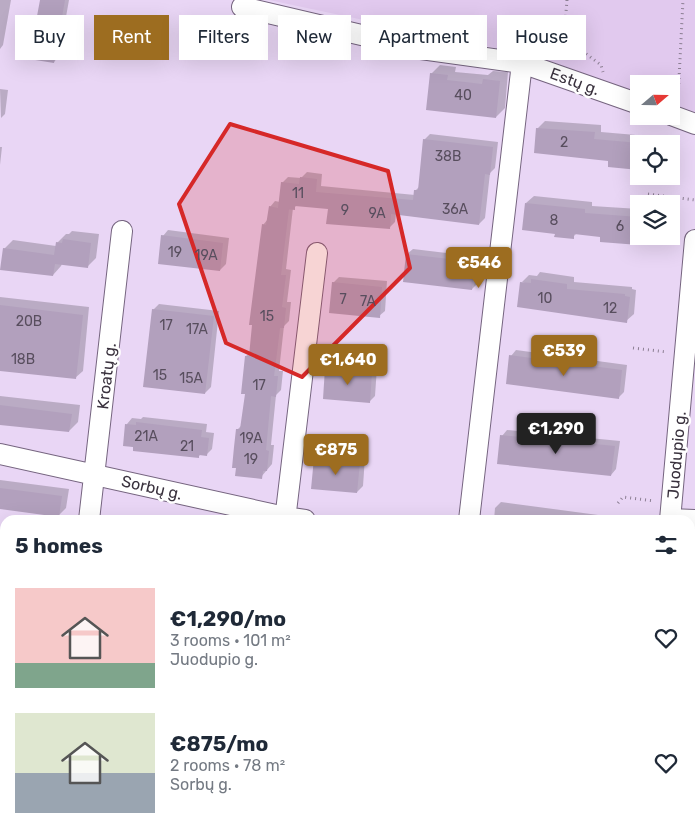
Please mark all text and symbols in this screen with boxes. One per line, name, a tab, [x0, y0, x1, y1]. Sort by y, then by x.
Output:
chip: Buy	[15, 15, 84, 60]
chip: Rent	[94, 15, 169, 60]
chip: Filters	[179, 15, 268, 60]
chip: New	[278, 15, 351, 60]
chip: Apartment	[361, 15, 487, 60]
chip: House	[497, 15, 586, 60]
street label: Estų g.	[548, 64, 602, 99]
north arrow	[630, 75, 680, 125]
map controls	[630, 75, 680, 245]
house number: 40	[454, 87, 472, 104]
house number: 2	[560, 134, 568, 151]
button: locate	[630, 135, 680, 185]
house number: 38B	[435, 148, 461, 165]
house number: 11	[292, 185, 304, 202]
button: layers	[630, 195, 680, 245]
house number: 36A	[442, 201, 469, 218]
house number: 9	[341, 202, 349, 219]
house number: 9A	[368, 205, 386, 222]
house number: 8	[550, 212, 559, 229]
house number: 6	[616, 218, 624, 235]
house number: 19	[168, 244, 182, 261]
pin: €546	[449, 246, 509, 289]
house number: 19A	[194, 247, 218, 264]
text: €546	[457, 253, 501, 272]
house number: 10	[538, 290, 553, 307]
house number: 7	[339, 291, 347, 308]
house number: 7A	[360, 293, 377, 310]
house number: 12	[603, 300, 617, 317]
house number: 15	[260, 308, 274, 325]
house number: 20B	[16, 313, 42, 330]
house number: 17	[159, 317, 173, 334]
house number: 17A	[186, 321, 209, 338]
pin: €539	[534, 334, 594, 377]
text: €539	[542, 341, 586, 360]
street label: Kroatų g.	[93, 342, 120, 410]
pin: €1,640	[307, 344, 389, 386]
text: €1,640	[319, 350, 377, 369]
house number: 18B	[11, 351, 35, 368]
house number: 15	[153, 367, 167, 384]
house number: 15A	[179, 370, 203, 387]
house number: 17	[252, 377, 266, 394]
street label: Juodupio g.	[663, 410, 690, 500]
pin: €1,290	[515, 412, 597, 455]
text: €1,290	[528, 419, 584, 438]
house number: 21A	[134, 428, 158, 445]
house number: 19A	[239, 430, 263, 447]
pin: €875	[306, 434, 366, 476]
house number: 21	[180, 438, 194, 455]
text: €875	[315, 440, 357, 459]
house number: 19	[244, 451, 258, 468]
street label: Sorbų g.	[120, 471, 184, 504]
icon: filters	[652, 531, 680, 559]
text: 5 homes	[15, 533, 103, 558]
text: €1,290/mo	[170, 606, 286, 631]
icon: home	[55, 608, 115, 668]
icon: heart	[652, 624, 680, 652]
text: 3 rooms · 101 m²	[170, 631, 291, 650]
text: Juodupio g.	[170, 650, 258, 669]
text: €875/mo	[170, 731, 268, 756]
icon: home	[55, 733, 115, 793]
icon: heart	[652, 749, 680, 777]
text: 2 rooms · 78 m²	[170, 756, 285, 775]
text: Sorbų g.	[170, 775, 232, 794]

